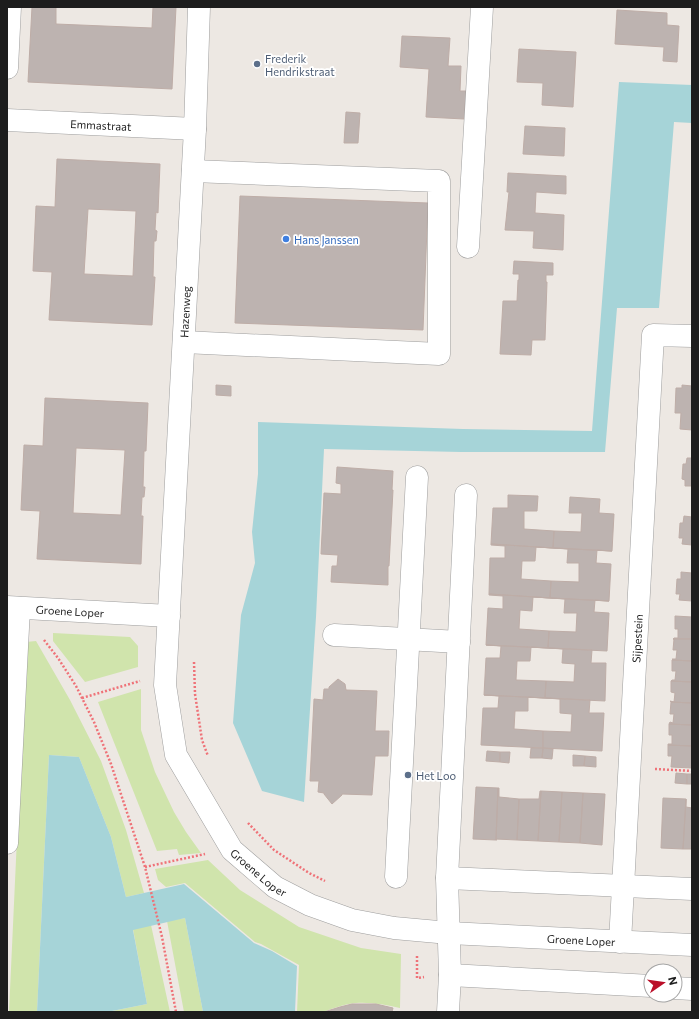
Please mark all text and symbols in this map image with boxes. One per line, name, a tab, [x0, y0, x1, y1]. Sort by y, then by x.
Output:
place label: Frederik Hendrikstraat	[265, 52, 335, 78]
marker: Frederik Hendrikstraat	[252, 59, 262, 69]
street label: Emmastraat	[70, 117, 132, 132]
place label: Hans Janssen	[294, 233, 359, 247]
marker: Hans Janssen	[281, 234, 291, 244]
street label: Hazenweg	[177, 286, 193, 338]
street label: Groene Loper	[35, 602, 105, 619]
street label: Sijpestein	[629, 614, 644, 663]
place label: Het Loo	[416, 769, 456, 782]
marker: Het Loo	[403, 770, 413, 780]
street label: Groene Loper	[228, 846, 290, 899]
street label: Groene Loper	[547, 931, 616, 948]
north arrow	[643, 963, 683, 1003]
text: N	[666, 975, 680, 986]

